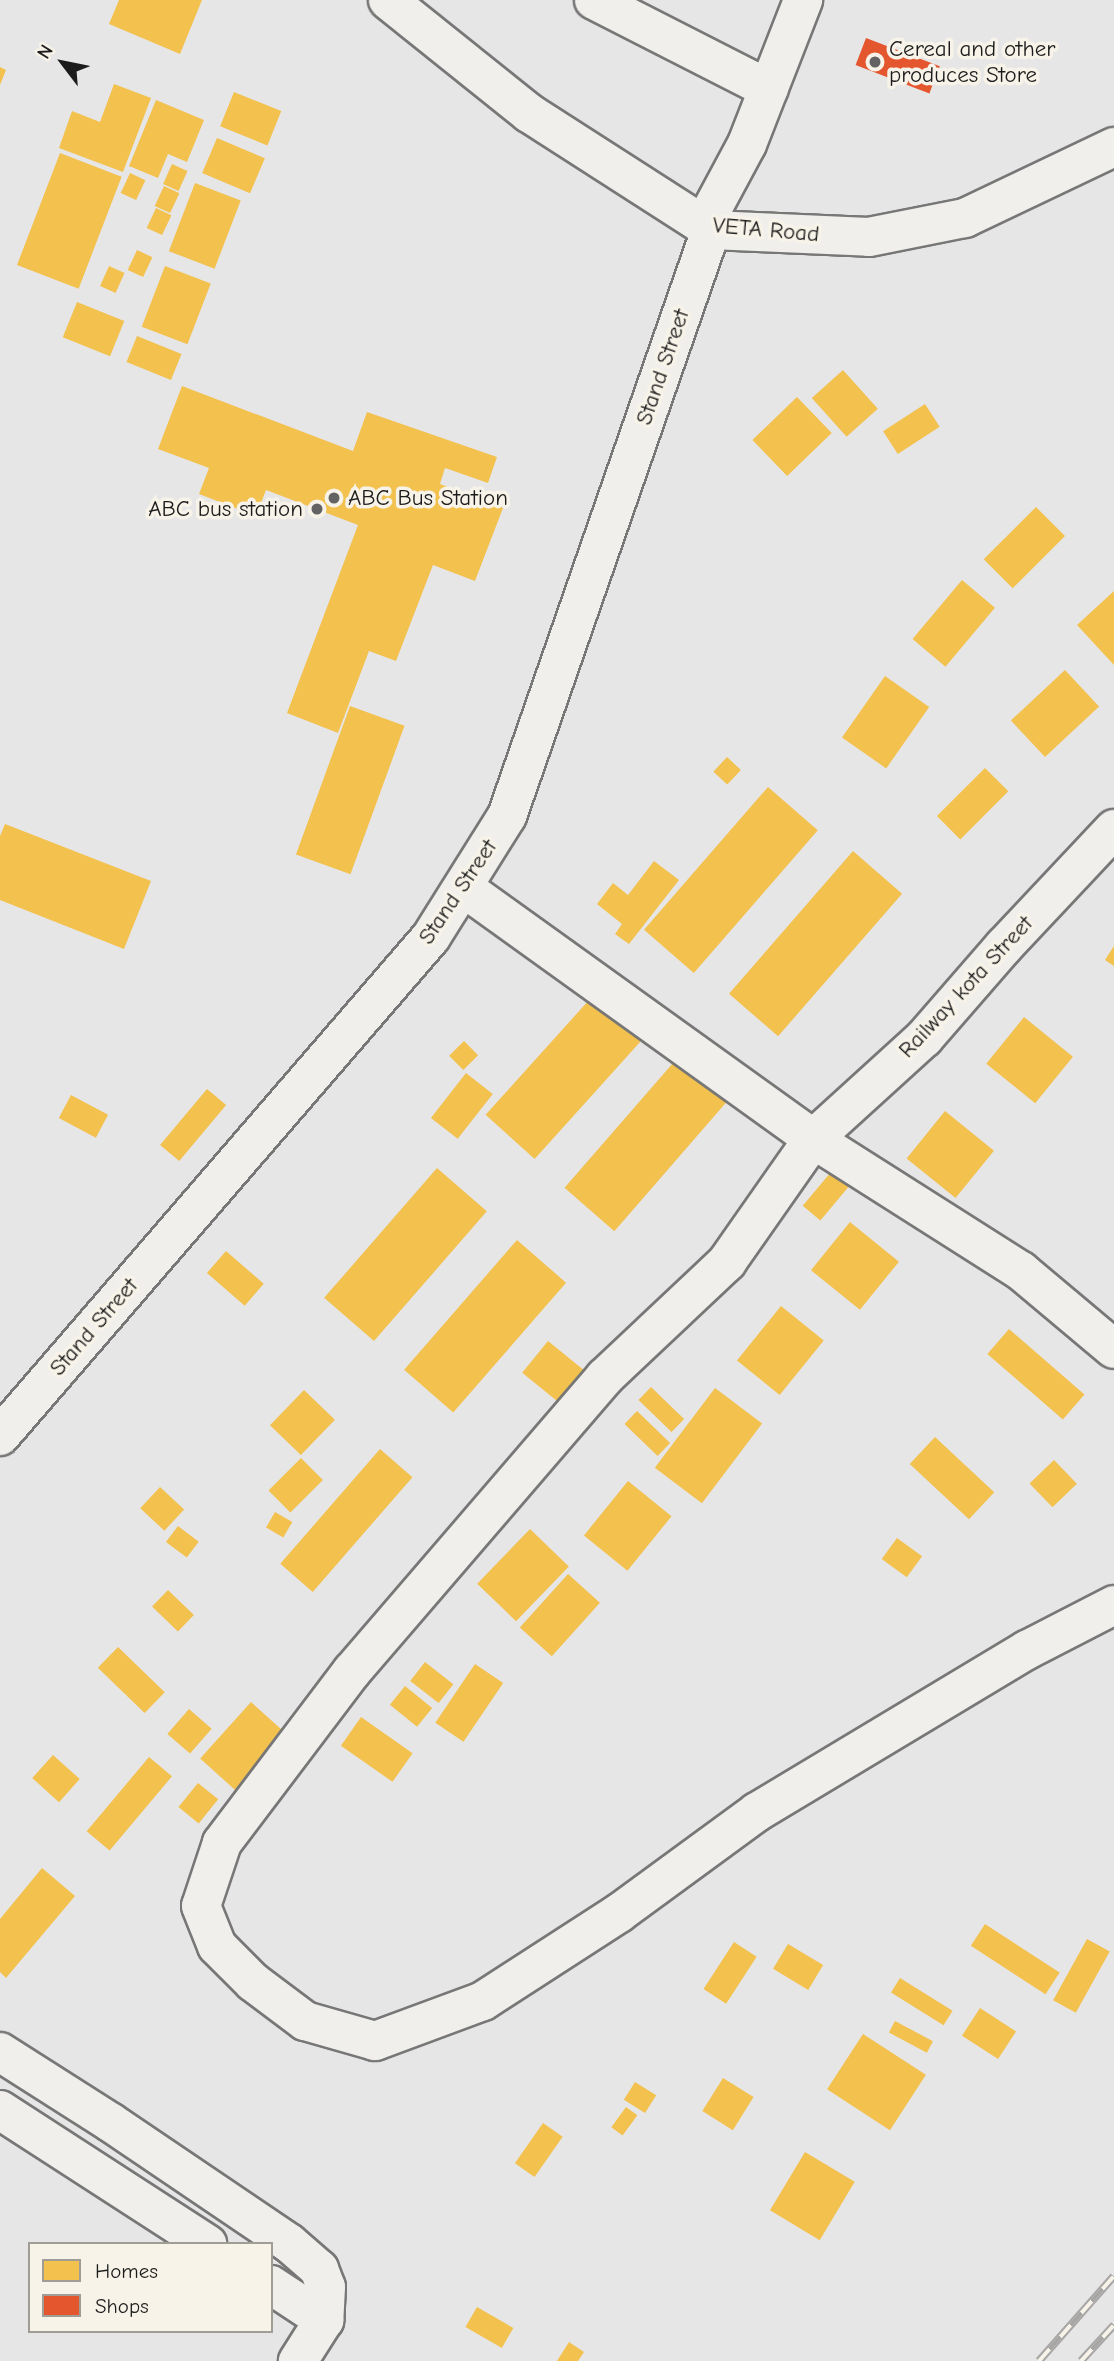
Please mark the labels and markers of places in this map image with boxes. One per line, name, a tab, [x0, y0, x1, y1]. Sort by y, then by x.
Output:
place label: Cereal and other produces Store	[889, 35, 1055, 89]
marker: Cereal and other produces Store	[867, 54, 883, 70]
place label: ABC Bus Station	[348, 484, 508, 512]
marker: ABC Bus Station	[326, 490, 342, 506]
place label: ABC bus station	[148, 495, 303, 523]
marker: ABC bus station	[309, 501, 325, 517]

